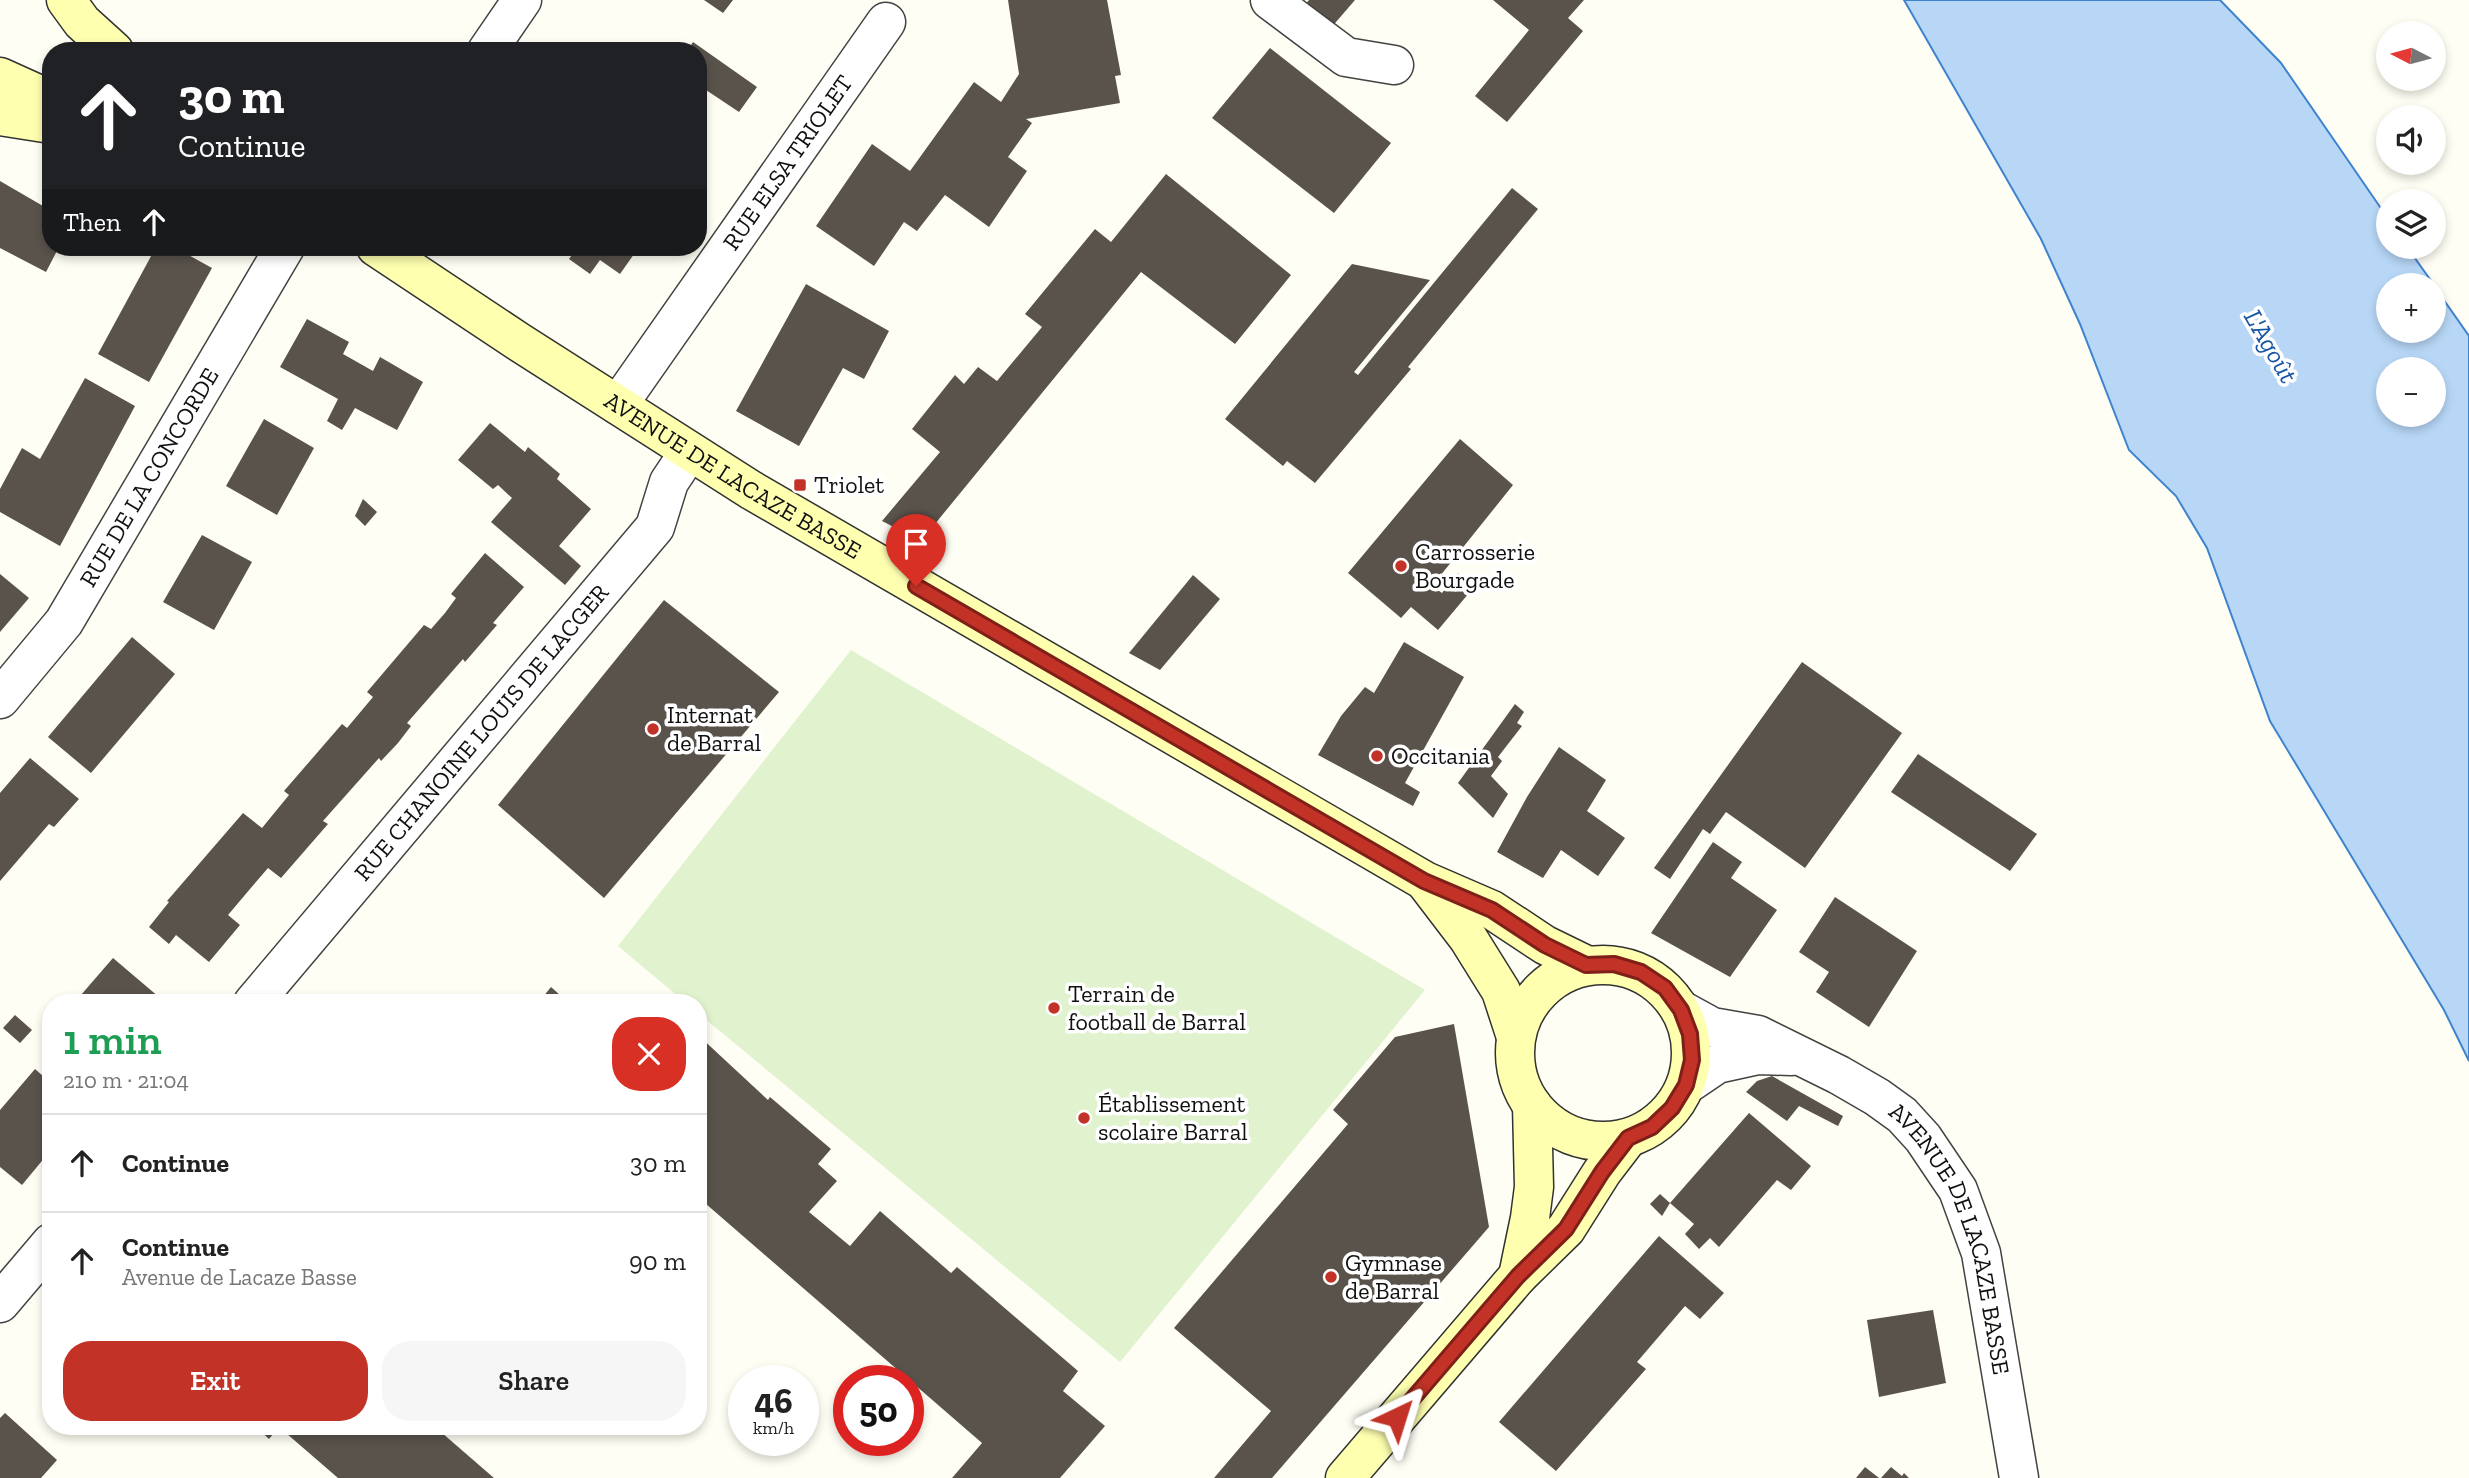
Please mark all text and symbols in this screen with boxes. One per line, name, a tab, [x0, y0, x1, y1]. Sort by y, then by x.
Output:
north arrow	[2376, 21, 2446, 91]
map controls	[2376, 21, 2446, 427]
text: 30 m	[178, 67, 284, 126]
street label: RUE ELSA TRIOLET	[716, 69, 859, 255]
icon: ahead	[63, 70, 154, 161]
button: sound	[2376, 105, 2446, 175]
text: Continue	[178, 127, 306, 165]
button: layers	[2376, 189, 2446, 259]
icon: ahead	[135, 203, 173, 241]
text: Then	[63, 206, 121, 238]
button: +	[2376, 273, 2446, 343]
water label: L'Agoût	[2237, 303, 2305, 389]
button: −	[2376, 357, 2446, 427]
street label: RUE DE LA CONCORDE	[73, 362, 225, 592]
street label: AVENUE DE LACAZE BASSE	[599, 385, 867, 565]
place label: Triolet	[814, 470, 884, 499]
marker: Triolet	[792, 477, 808, 493]
pin	[886, 514, 946, 586]
icon: arrive	[897, 525, 935, 563]
place label: Carrosserie Bourgade	[1415, 537, 1535, 594]
marker: Carrosserie Bourgade	[1393, 558, 1409, 574]
street label: RUE CHANOINE LOUIS DE LACGER	[348, 578, 615, 886]
place label: Internat de Barral	[667, 700, 761, 757]
marker: Internat de Barral	[645, 721, 661, 737]
place label: Occitania	[1391, 741, 1490, 770]
marker: Occitania	[1369, 748, 1385, 764]
place label: Terrain de football de Barral	[1068, 979, 1246, 1036]
marker: Terrain de football de Barral	[1046, 1000, 1062, 1016]
text: 1 min	[63, 1014, 162, 1065]
button: close	[612, 1017, 686, 1091]
text: 210 m · 21:04	[63, 1066, 189, 1094]
place label: Établissement scolaire Barral	[1098, 1089, 1248, 1146]
street label: AVENUE DE LACAZE BASSE	[1884, 1096, 2016, 1377]
marker: Établissement scolaire Barral	[1076, 1110, 1092, 1126]
icon: ahead	[63, 1144, 101, 1182]
text: Continue	[122, 1147, 229, 1179]
text: 30 m	[630, 1147, 686, 1179]
text: Continue	[122, 1231, 229, 1263]
icon: ahead	[63, 1242, 101, 1280]
text: 90 m	[629, 1245, 686, 1277]
place label: Gymnase de Barral	[1345, 1248, 1442, 1305]
text: Avenue de Lacaze Basse	[122, 1263, 357, 1291]
marker: Gymnase de Barral	[1323, 1269, 1339, 1285]
button: Exit	[63, 1341, 368, 1421]
button: Share	[382, 1341, 686, 1421]
speed limit sign: 50	[833, 1365, 924, 1456]
text: 46	[754, 1380, 793, 1422]
position arrow	[1360, 1380, 1434, 1454]
text: km/h	[753, 1417, 794, 1439]

